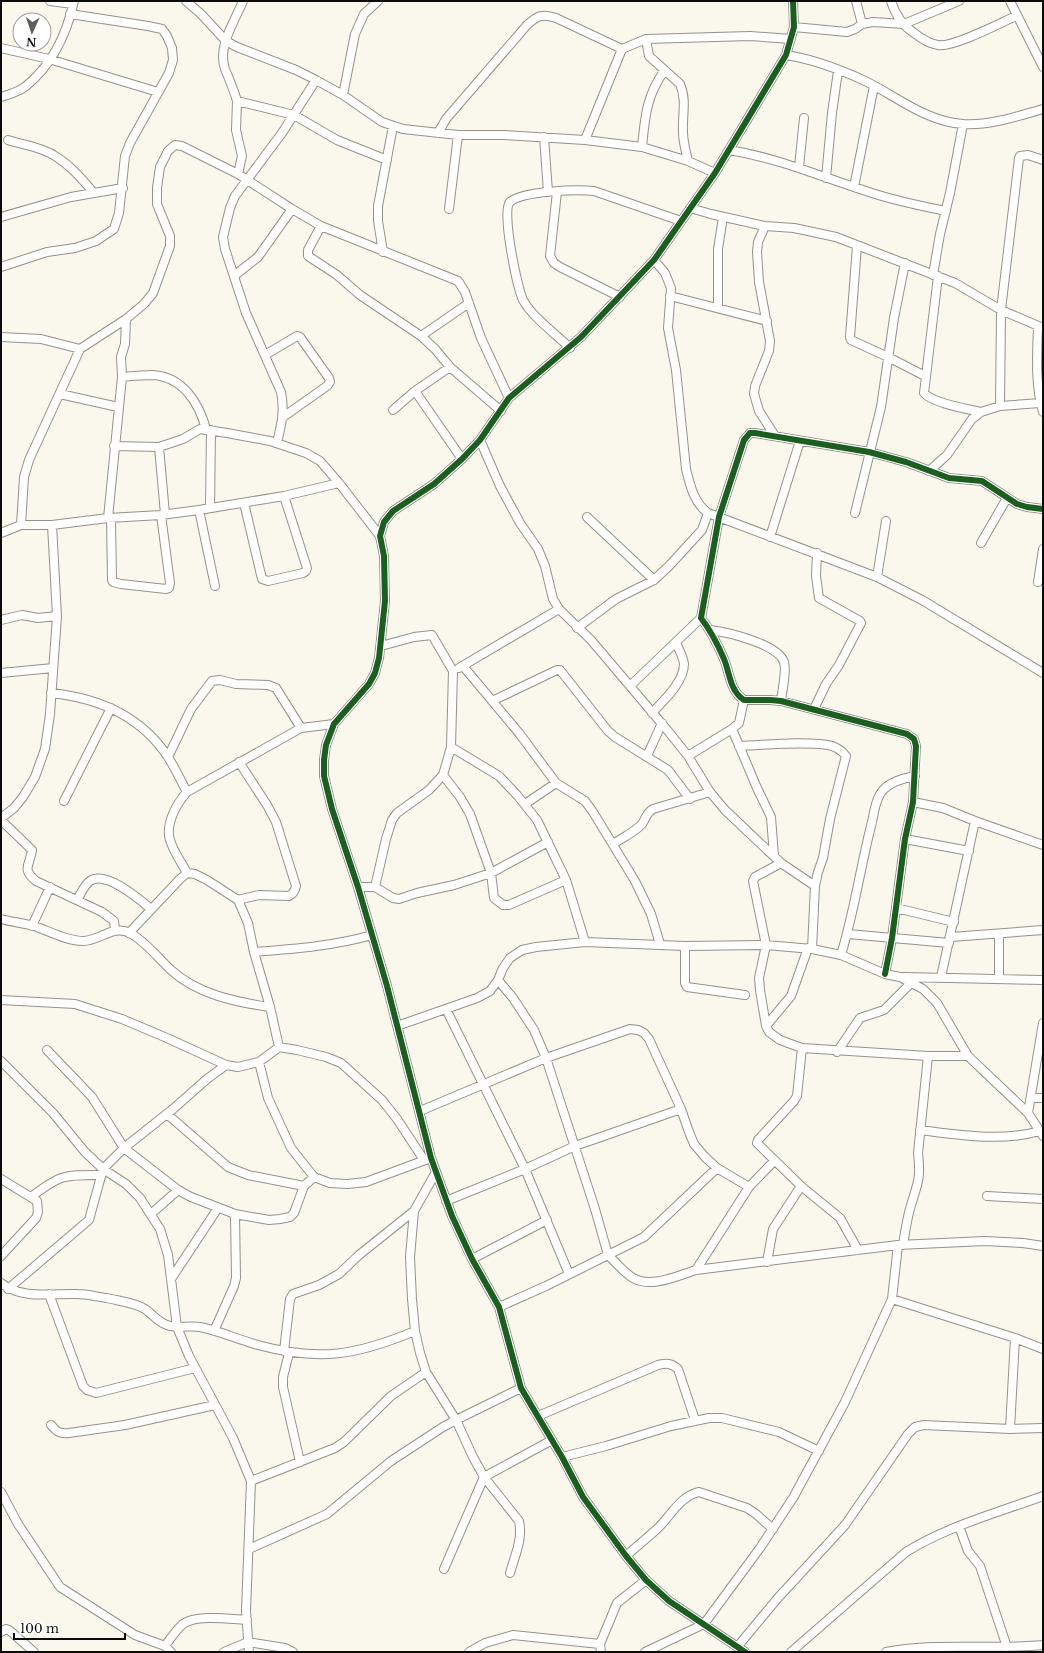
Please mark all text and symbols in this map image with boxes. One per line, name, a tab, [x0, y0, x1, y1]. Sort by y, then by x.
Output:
north arrow	[12, 12, 52, 52]
text: N	[25, 35, 37, 49]
scale bar	[14, 1615, 125, 1641]
text: 100 m	[20, 1621, 59, 1636]

